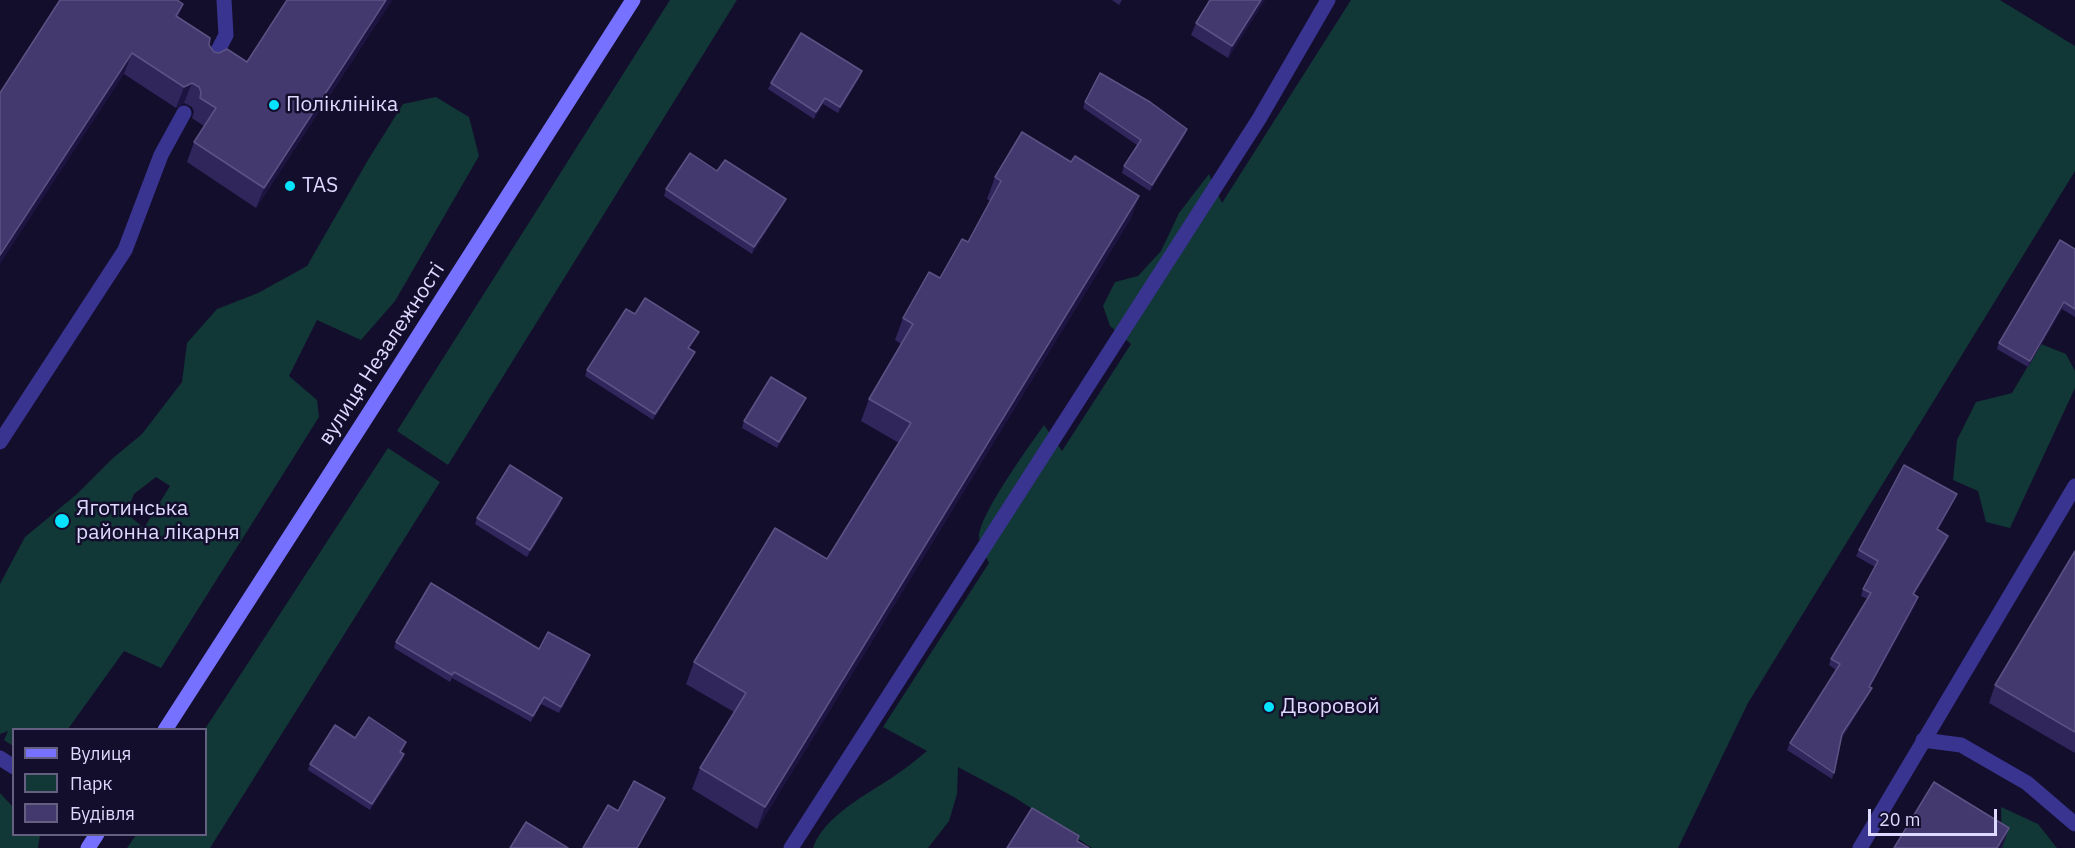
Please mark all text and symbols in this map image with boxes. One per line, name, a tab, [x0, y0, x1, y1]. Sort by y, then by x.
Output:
place label: Поліклініка	[286, 92, 398, 118]
marker: Поліклініка	[267, 98, 281, 112]
place label: TAS	[302, 173, 338, 199]
marker: TAS	[283, 179, 297, 193]
street label: вулиця Незалежності	[314, 258, 450, 450]
place label: Яготинська районна лікарня	[76, 496, 240, 546]
marker: Яготинська районна лікарня	[53, 512, 71, 530]
place label: Дворовой	[1281, 694, 1379, 720]
marker: Дворовой	[1262, 700, 1276, 714]
legend	[12, 728, 207, 836]
text: Вулиця	[70, 742, 131, 765]
text: Парк	[70, 772, 112, 795]
scale bar	[1871, 797, 2000, 835]
text: Будівля	[70, 802, 135, 825]
text: 20 m	[1879, 808, 1921, 831]

